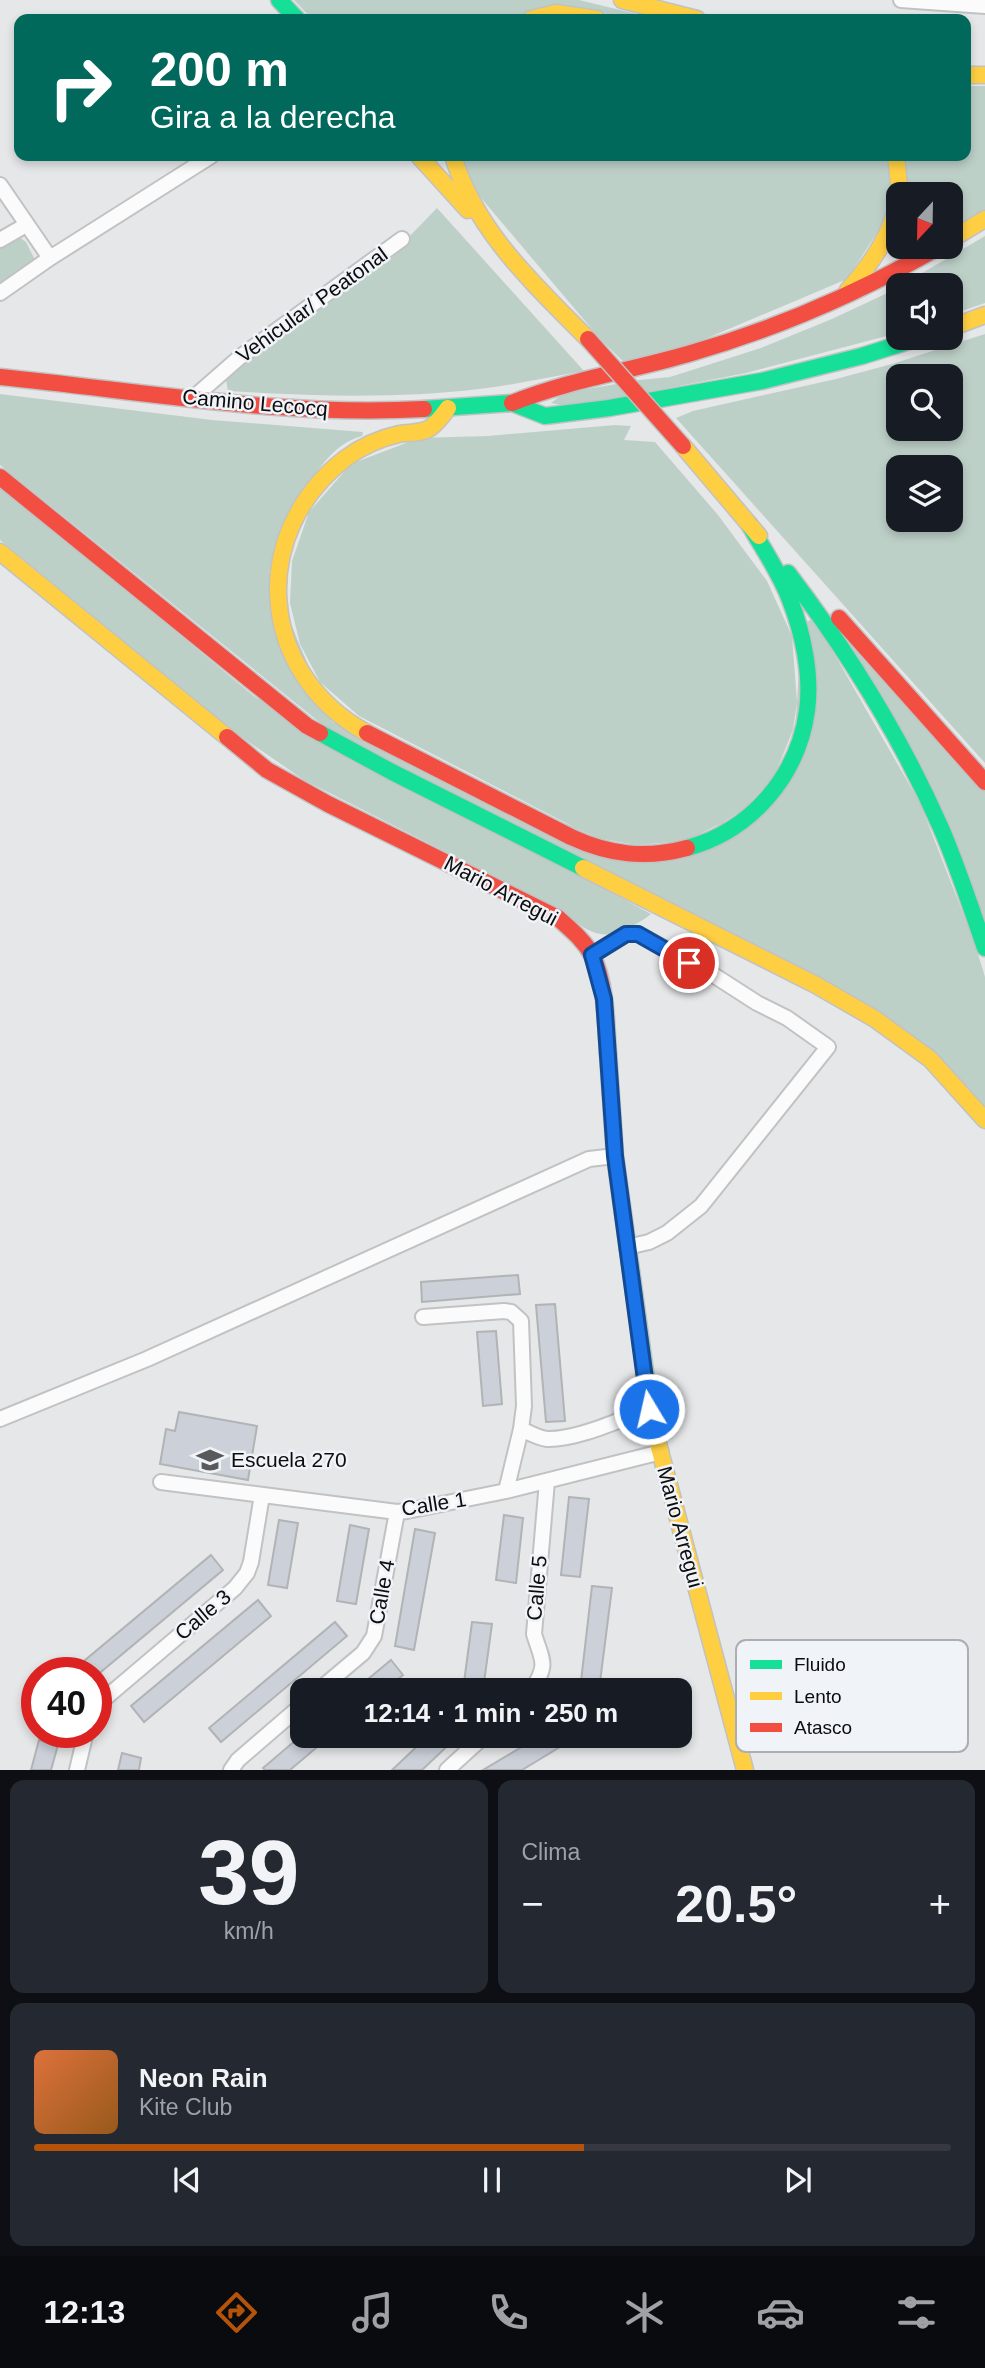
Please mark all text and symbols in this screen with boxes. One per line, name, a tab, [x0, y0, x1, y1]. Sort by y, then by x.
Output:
icon: right	[35, 42, 126, 133]
text: 200 m	[150, 42, 289, 96]
text: Gira a la derecha	[150, 99, 395, 135]
north arrow	[886, 182, 962, 259]
map controls	[886, 182, 963, 532]
street label: Vehicular/ Peatonal	[232, 242, 392, 367]
button: sound	[886, 273, 963, 350]
button: search	[886, 364, 963, 441]
street label: Camino Lecocq	[181, 385, 329, 420]
button: layers	[886, 455, 963, 532]
street label: Mario Arregui	[441, 851, 562, 930]
pin	[659, 933, 719, 993]
icon: arrive	[670, 944, 708, 982]
position arrow	[612, 1372, 686, 1446]
school or university icon: Escuela 270	[195, 1445, 225, 1475]
place label: Escuela 270	[231, 1448, 347, 1471]
street label: Mario Arregui	[653, 1464, 708, 1590]
street label: Calle 1	[400, 1487, 468, 1520]
street label: Calle 5	[522, 1554, 551, 1622]
street label: Calle 4	[365, 1557, 399, 1626]
street label: Calle 3	[170, 1585, 235, 1644]
legend	[736, 1640, 968, 1752]
text: Fluido	[794, 1654, 846, 1675]
speed limit sign: 40	[21, 1657, 112, 1748]
text: Lento	[794, 1686, 842, 1707]
text: 12:14 · 1 min · 250 m	[364, 1698, 618, 1728]
text: Atasco	[794, 1717, 852, 1738]
text: 39	[198, 1822, 299, 1923]
text: Clima	[522, 1839, 580, 1865]
text: 20.5°	[675, 1875, 797, 1933]
text: −	[522, 1883, 544, 1925]
text: +	[929, 1883, 951, 1925]
text: km/h	[224, 1918, 274, 1944]
text: Neon Rain	[139, 2063, 268, 2093]
text: Kite Club	[139, 2094, 232, 2120]
icon: previous	[168, 2161, 206, 2199]
icon: pause	[473, 2161, 511, 2199]
icon: next	[779, 2161, 817, 2199]
icon: directions	[212, 2288, 261, 2337]
icon: music	[348, 2288, 397, 2337]
icon: phone	[484, 2288, 533, 2337]
icon: climate	[620, 2288, 669, 2337]
icon: car	[756, 2288, 805, 2337]
icon: filters	[892, 2288, 941, 2337]
text: 12:13	[44, 2294, 125, 2330]

